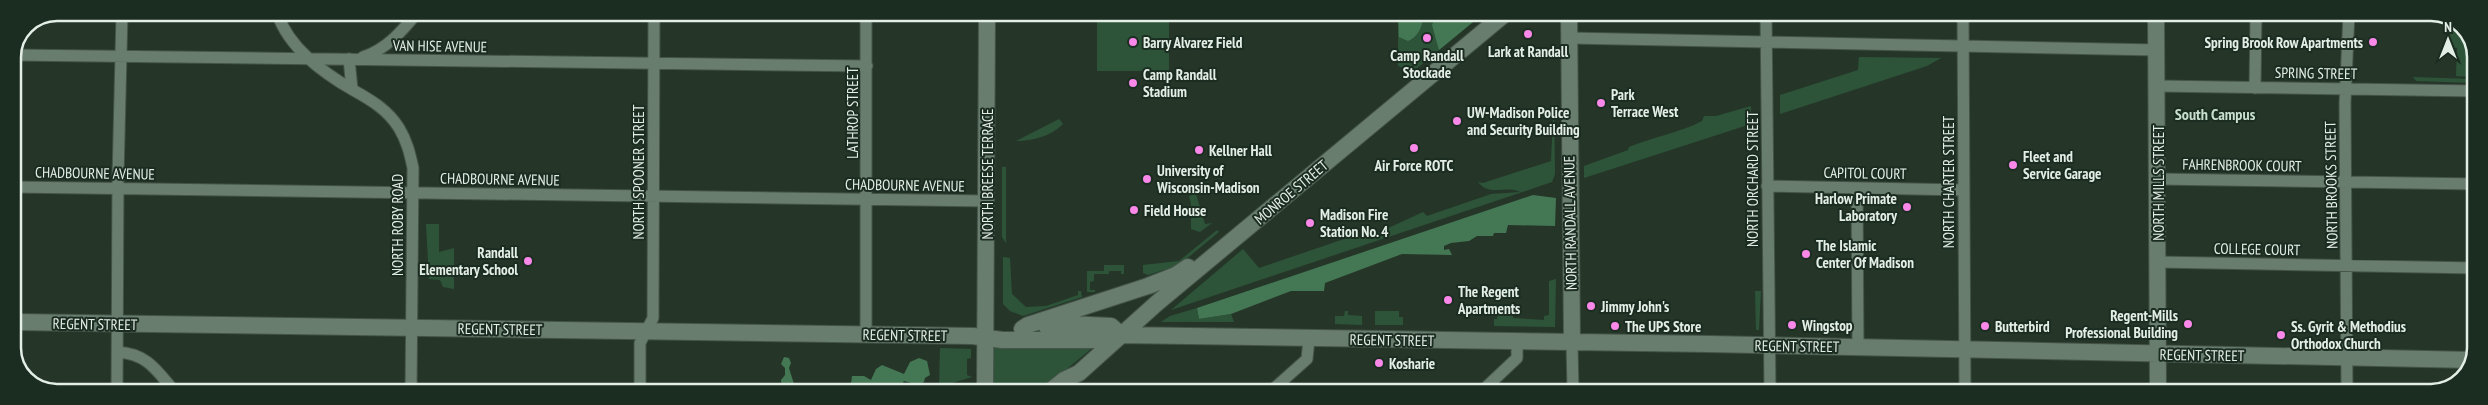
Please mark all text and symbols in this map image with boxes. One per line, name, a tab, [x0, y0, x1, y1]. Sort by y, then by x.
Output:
north arrow	[2423, 15, 2473, 65]
text: N	[2444, 18, 2452, 36]
marker: Lark at Randall	[1522, 28, 1534, 40]
marker: Camp Randall Stockade	[1421, 32, 1433, 44]
place label: Barry Alvarez Field	[1143, 33, 1243, 52]
place label: Spring Brook Row Apartments	[2205, 33, 2363, 52]
street label: VAN HISE AVENUE	[392, 36, 487, 56]
marker: Barry Alvarez Field	[1127, 36, 1139, 48]
marker: Spring Brook Row Apartments	[2367, 36, 2379, 48]
place label: Lark at Randall	[1488, 42, 1568, 61]
place label: Camp Randall Stockade	[1390, 46, 1464, 82]
street label: SPRING STREET	[2275, 63, 2358, 83]
place label: Camp Randall Stadium	[1143, 65, 1217, 101]
street label: LATHROP STREET	[843, 67, 862, 159]
marker: Camp Randall Stadium	[1127, 77, 1139, 89]
place label: Park Terrace West	[1611, 85, 1679, 121]
marker: Park Terrace West	[1595, 97, 1607, 109]
place label: UW-Madison Police and Security Building	[1467, 103, 1580, 139]
street label: NORTH SPOONER STREET	[629, 104, 648, 239]
district label: South Campus	[2175, 104, 2256, 124]
street label: NORTH BREESE TERRACE	[978, 109, 997, 239]
street label: NORTH ORCHARD STREET	[1743, 111, 1762, 247]
marker: UW-Madison Police and Security Building	[1451, 115, 1463, 127]
street label: NORTH CHARTER STREET	[1939, 115, 1958, 248]
street label: NORTH BROOKS STREET	[2320, 121, 2342, 249]
street label: NORTH MILLS STREET	[2149, 125, 2168, 241]
place label: Kellner Hall	[1209, 141, 1272, 160]
marker: Air Force ROTC	[1408, 142, 1420, 154]
marker: Kellner Hall	[1193, 144, 1205, 156]
place label: Fleet and Service Garage	[2023, 147, 2102, 183]
street label: FAHRENBROOK COURT	[2182, 154, 2302, 176]
street label: MONROE STREET	[1250, 155, 1332, 228]
place label: Air Force ROTC	[1374, 156, 1454, 175]
street label: NORTH RANDALL AVENUE	[1559, 156, 1581, 290]
marker: Fleet and Service Garage	[2007, 159, 2019, 171]
place label: University of Wisconsin-Madison	[1156, 161, 1260, 197]
street label: CHADBOURNE AVENUE	[35, 162, 155, 184]
street label: CAPITOL COURT	[1823, 163, 1907, 183]
street label: CHADBOURNE AVENUE	[440, 168, 560, 190]
marker: University of Wisconsin-Madison	[1141, 173, 1153, 185]
street label: NORTH ROBY ROAD	[388, 174, 407, 276]
street label: CHADBOURNE AVENUE	[845, 174, 965, 196]
place label: Harlow Primate Laboratory	[1815, 189, 1898, 225]
place label: Field House	[1144, 201, 1207, 220]
marker: Harlow Primate Laboratory	[1901, 201, 1913, 213]
marker: Field House	[1128, 204, 1140, 216]
place label: Madison Fire Station No. 4	[1320, 205, 1389, 241]
marker: Madison Fire Station No. 4	[1304, 217, 1316, 229]
place label: The Islamic Center Of Madison	[1816, 236, 1914, 272]
street label: COLLEGE COURT	[2214, 239, 2301, 259]
place label: Randall Elementary School	[419, 243, 518, 279]
marker: The Islamic Center Of Madison	[1800, 248, 1812, 260]
marker: Randall Elementary School	[522, 255, 534, 267]
place label: The Regent Apartments	[1457, 282, 1520, 318]
marker: The Regent Apartments	[1442, 294, 1454, 306]
place label: Jimmy John's	[1600, 297, 1669, 316]
marker: Jimmy John's	[1585, 300, 1597, 312]
place label: Regent-Mills Professional Building	[2065, 306, 2178, 342]
street label: REGENT STREET	[52, 314, 138, 334]
place label: Wingstop	[1801, 316, 1853, 335]
place label: The UPS Store	[1625, 317, 1701, 336]
place label: Butterbird	[1995, 317, 2050, 336]
place label: Ss. Gyrit & Methodius Orthodox Church	[2291, 317, 2406, 353]
marker: Regent-Mills Professional Building	[2182, 318, 2194, 330]
street label: REGENT STREET	[457, 319, 543, 339]
marker: Wingstop	[1786, 319, 1798, 331]
marker: The UPS Store	[1609, 320, 1621, 332]
marker: Butterbird	[1979, 320, 1991, 332]
street label: REGENT STREET	[862, 325, 948, 345]
marker: Ss. Gyrit & Methodius Orthodox Church	[2275, 329, 2287, 341]
street label: REGENT STREET	[1349, 330, 1435, 350]
street label: REGENT STREET	[1754, 336, 1840, 356]
street label: REGENT STREET	[2159, 345, 2245, 365]
place label: Kosharie	[1389, 354, 1435, 373]
marker: Kosharie	[1373, 357, 1385, 369]

